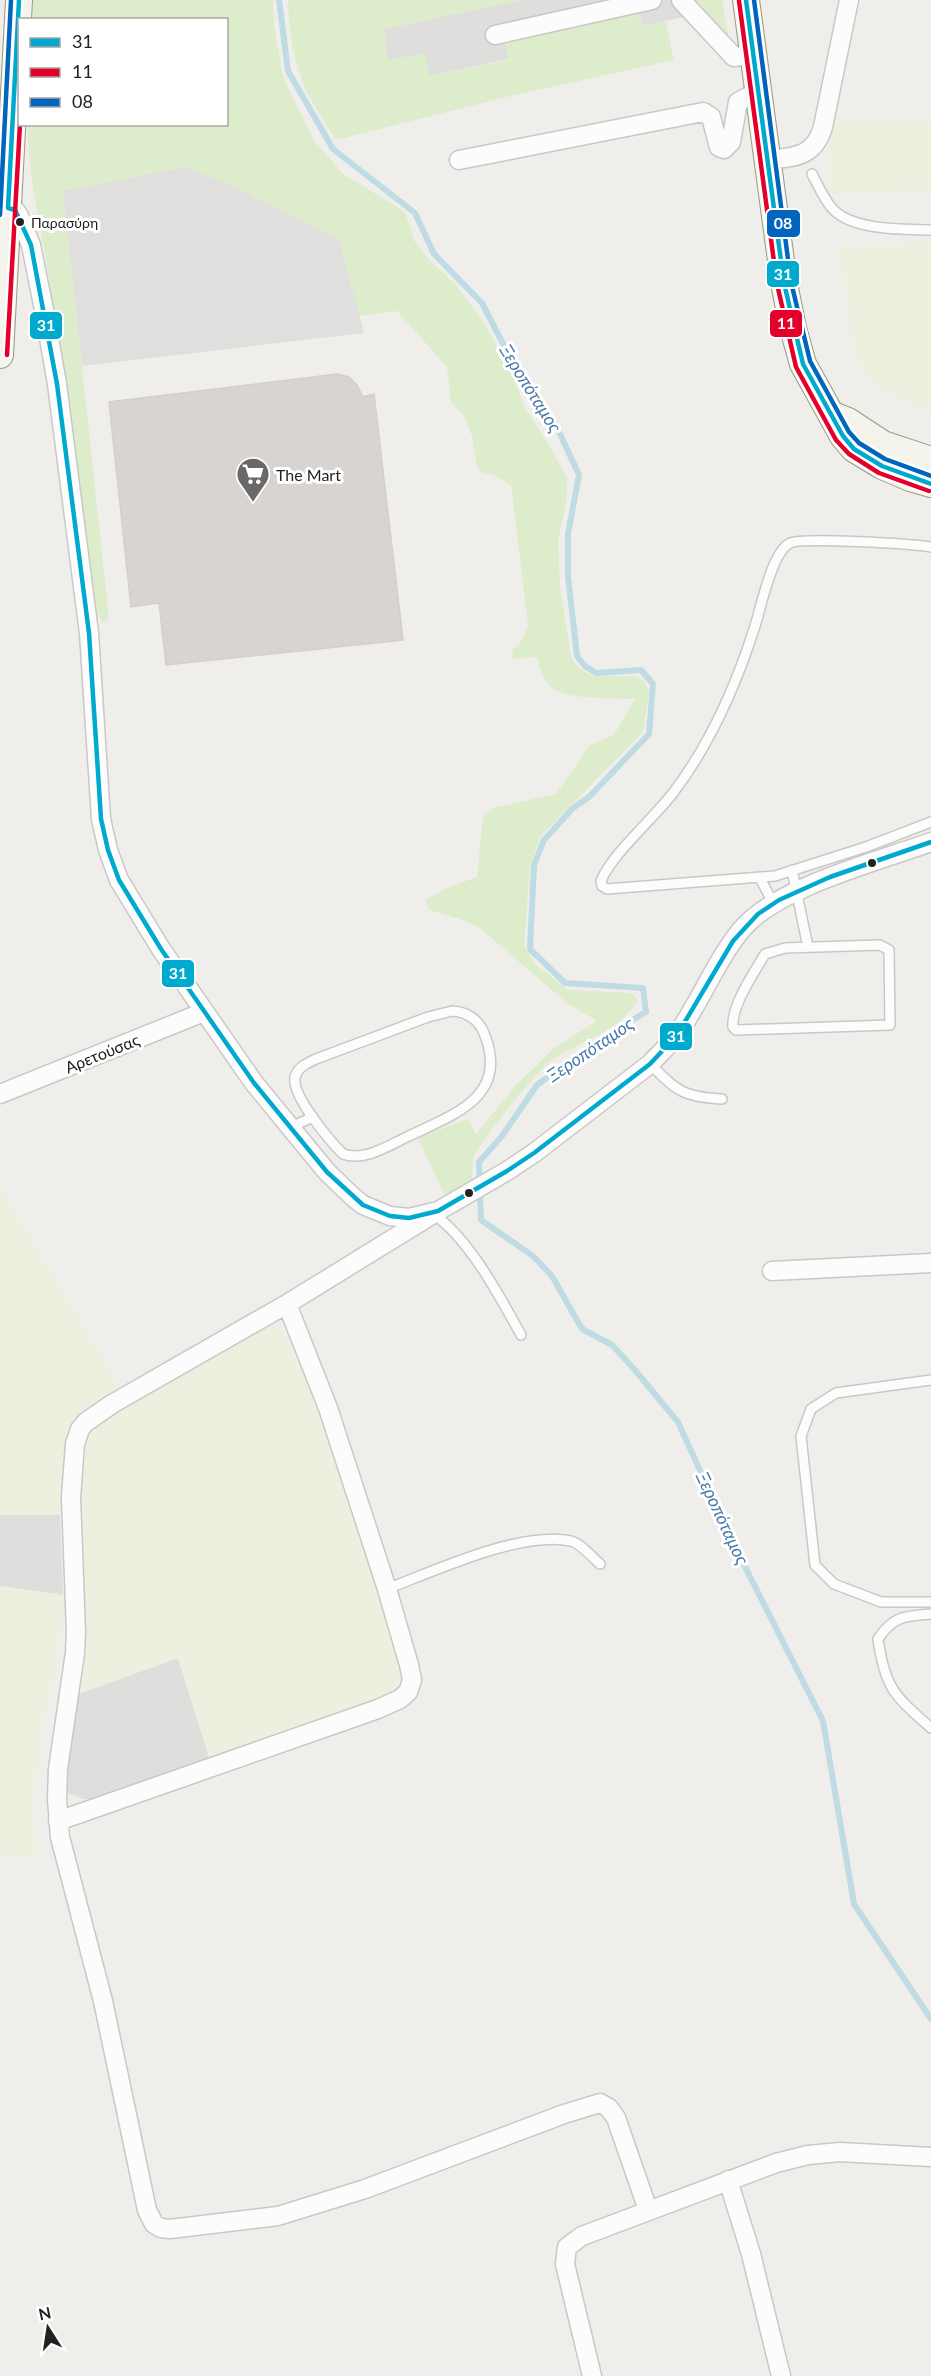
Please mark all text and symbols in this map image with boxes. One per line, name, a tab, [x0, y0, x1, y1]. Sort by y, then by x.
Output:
legend	[18, 18, 228, 126]
text: 31	[72, 30, 93, 52]
text: 11	[72, 60, 93, 82]
text: 08	[72, 90, 93, 112]
line badge: 08	[766, 209, 801, 238]
text: 08	[774, 213, 792, 232]
place label: Παρασύρη	[31, 214, 98, 231]
marker: Παρασύρη	[14, 216, 26, 228]
line badge: 31	[766, 260, 800, 288]
text: 31	[774, 264, 792, 283]
line badge: 11	[769, 309, 803, 338]
line badge: 31	[29, 311, 63, 340]
text: 11	[777, 313, 795, 332]
text: 31	[37, 315, 55, 334]
water label: Ξεροπόταμος	[495, 340, 567, 436]
supermarket icon: The Mart	[235, 456, 271, 503]
place label: The Mart	[276, 465, 341, 484]
unlabelled marker	[866, 857, 878, 869]
line badge: 31	[161, 959, 195, 988]
text: 31	[169, 963, 187, 982]
water label: Ξεροπόταμος	[543, 1012, 638, 1086]
line badge: 31	[659, 1022, 693, 1051]
text: 31	[667, 1026, 685, 1045]
street label: Αρετούσας	[62, 1029, 143, 1077]
unlabelled marker	[463, 1187, 475, 1199]
water label: Ξεροπόταμος	[692, 1468, 754, 1568]
north arrow	[18, 2298, 78, 2358]
text: N	[37, 2302, 53, 2323]

